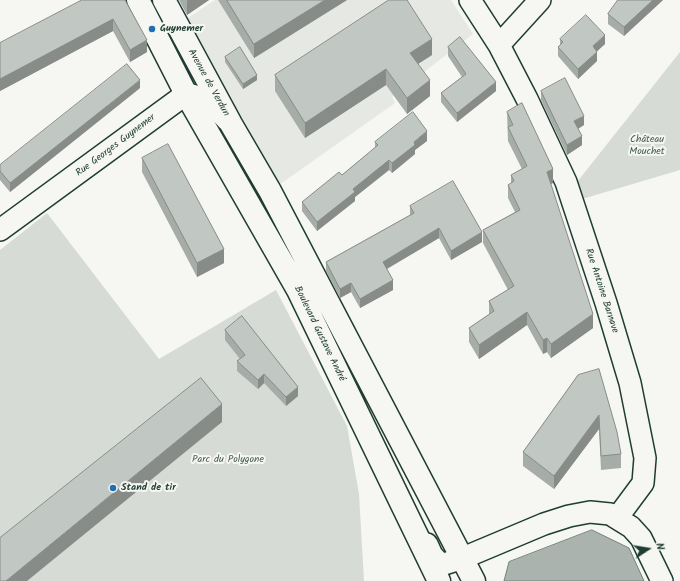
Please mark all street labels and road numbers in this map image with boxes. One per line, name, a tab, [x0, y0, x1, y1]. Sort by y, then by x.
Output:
street label: Avenue de Verdun	[185, 47, 231, 119]
street label: Rue Georges Guynemer	[74, 112, 158, 180]
street label: Rue Antoine Barnave	[582, 247, 620, 335]
street label: Boulevard Gustave André	[291, 284, 347, 384]

